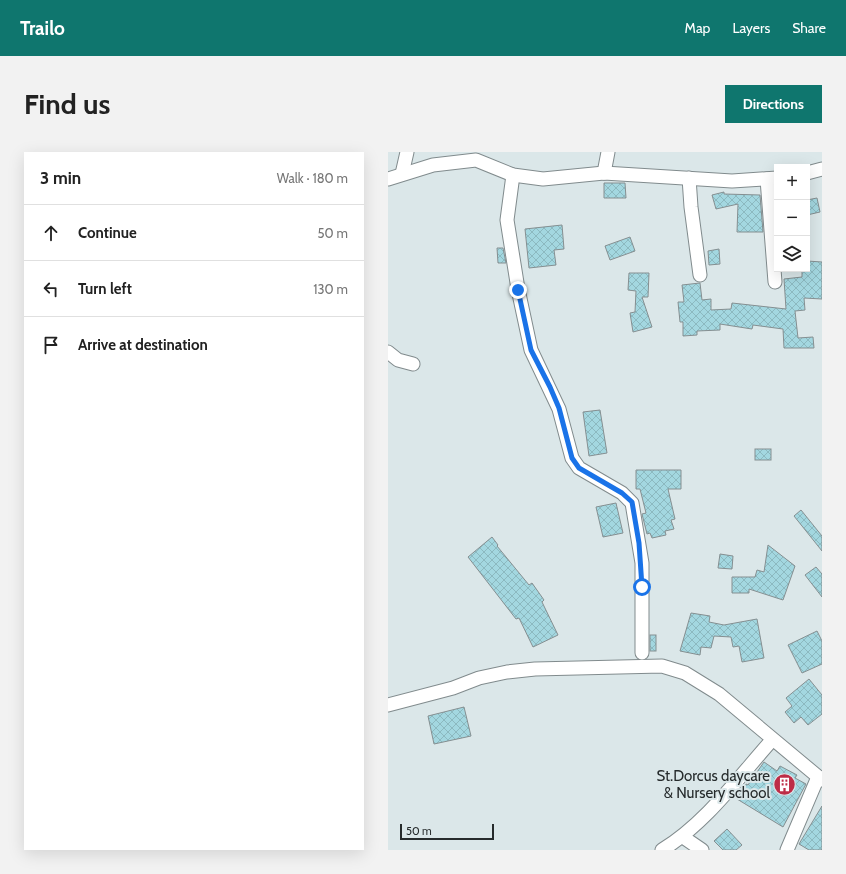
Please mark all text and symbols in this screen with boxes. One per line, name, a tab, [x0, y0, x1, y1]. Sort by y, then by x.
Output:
text: Trailo	[20, 17, 65, 40]
text: Map	[685, 19, 710, 37]
text: Layers	[732, 19, 770, 37]
text: Share	[792, 19, 826, 37]
button: Directions	[725, 85, 822, 123]
text: Find us	[24, 87, 110, 121]
map controls	[774, 164, 810, 272]
button: +	[774, 164, 810, 200]
text: 3 min	[40, 168, 81, 188]
text: Walk · 180 m	[277, 170, 348, 186]
button: −	[774, 200, 810, 236]
icon: ahead	[40, 222, 62, 244]
text: Continue	[78, 224, 137, 242]
text: 50 m	[318, 225, 348, 241]
button: layers	[774, 236, 810, 272]
icon: left	[40, 278, 62, 300]
text: Turn left	[78, 280, 132, 298]
text: 130 m	[313, 281, 348, 297]
route end	[509, 281, 527, 299]
icon: arrive	[40, 334, 62, 356]
text: Arrive at destination	[78, 336, 208, 354]
route start	[633, 578, 651, 596]
place label: St.Dorcus daycare & Nursery school	[657, 767, 770, 802]
building icon: St.Dorcus daycare & Nursery school	[772, 772, 798, 798]
scale bar	[400, 822, 494, 841]
text: 50 m	[406, 824, 432, 838]

